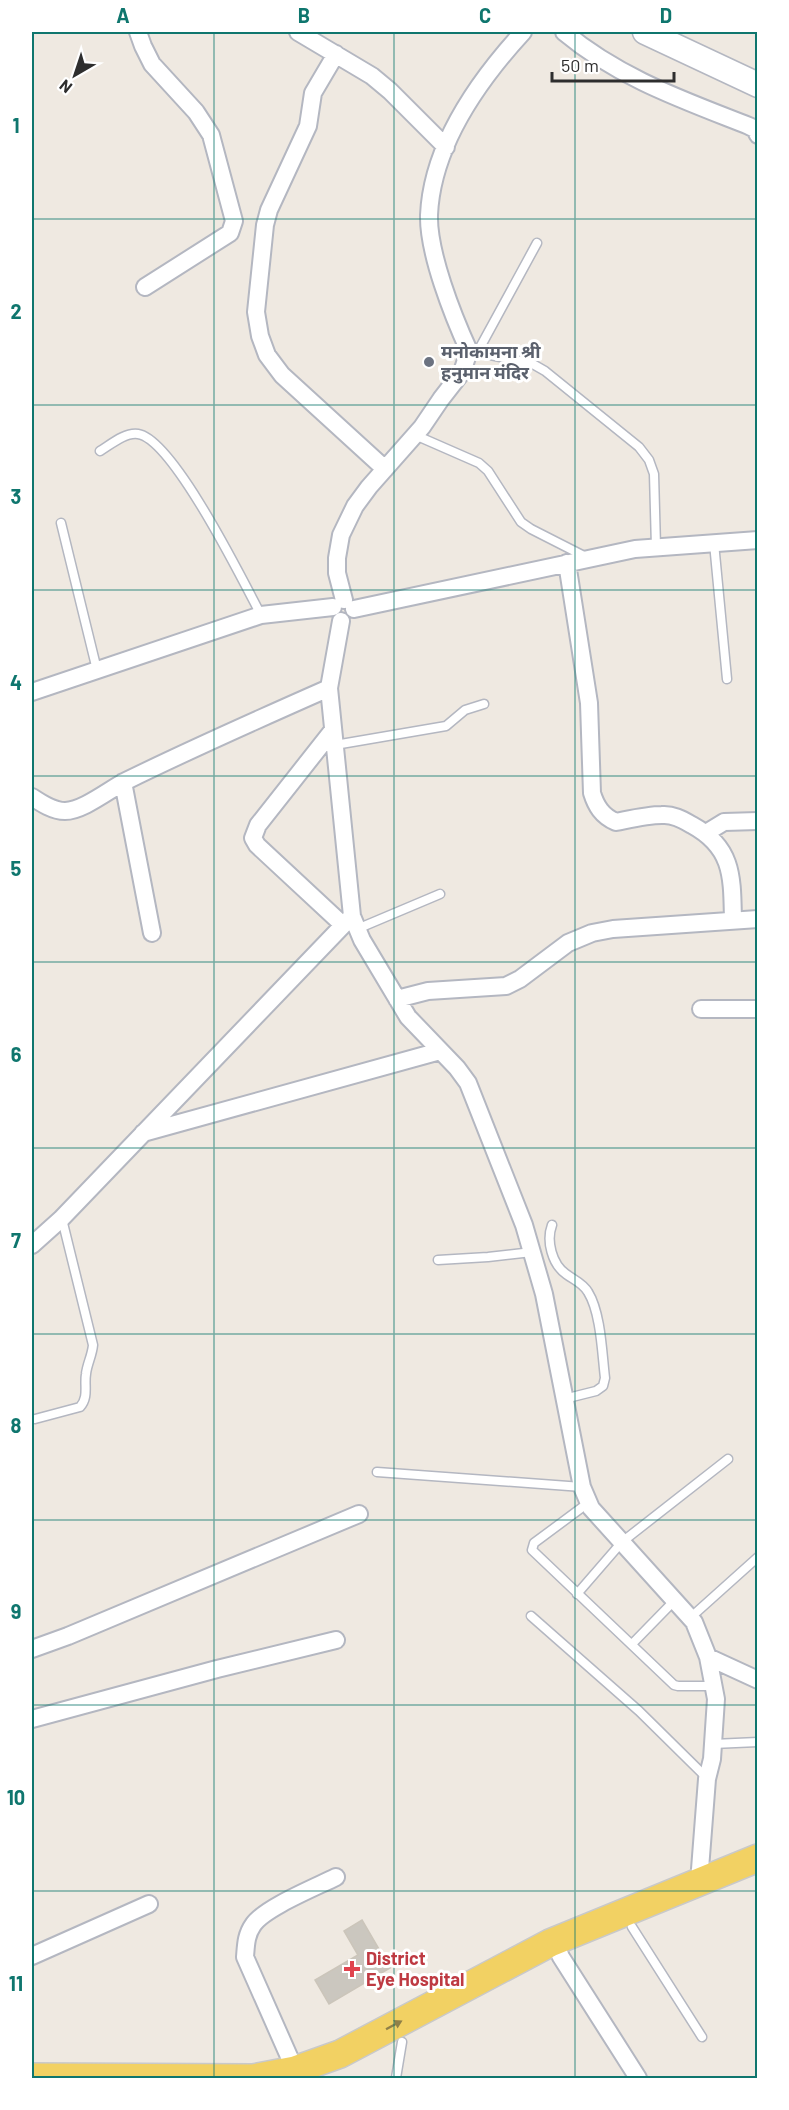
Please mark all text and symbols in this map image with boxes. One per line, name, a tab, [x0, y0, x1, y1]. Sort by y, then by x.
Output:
text: A	[116, 3, 130, 27]
text: B	[298, 3, 310, 27]
text: C	[479, 3, 491, 27]
text: D	[660, 3, 672, 27]
north arrow	[45, 45, 105, 105]
scale bar	[552, 45, 674, 83]
text: 50 m	[561, 54, 599, 76]
text: N	[55, 76, 75, 98]
text: 1	[12, 113, 20, 137]
text: 2	[10, 299, 22, 323]
place label: मनोकामना श्री हनुमान मंदिर	[441, 340, 541, 384]
marker: मनोकामना श्री हनुमान मंदिर	[422, 355, 436, 369]
text: 3	[11, 484, 21, 508]
text: 4	[10, 670, 22, 694]
text: 5	[11, 856, 22, 880]
text: 6	[11, 1042, 22, 1066]
text: 7	[11, 1228, 21, 1252]
text: 8	[11, 1413, 22, 1437]
text: 9	[11, 1599, 21, 1623]
text: 10	[7, 1785, 25, 1809]
place label: District Eye Hospital	[366, 1947, 464, 1990]
marker: District Eye Hospital	[343, 1960, 361, 1978]
text: 11	[9, 1971, 23, 1995]
one-way arrow	[386, 2020, 403, 2030]

